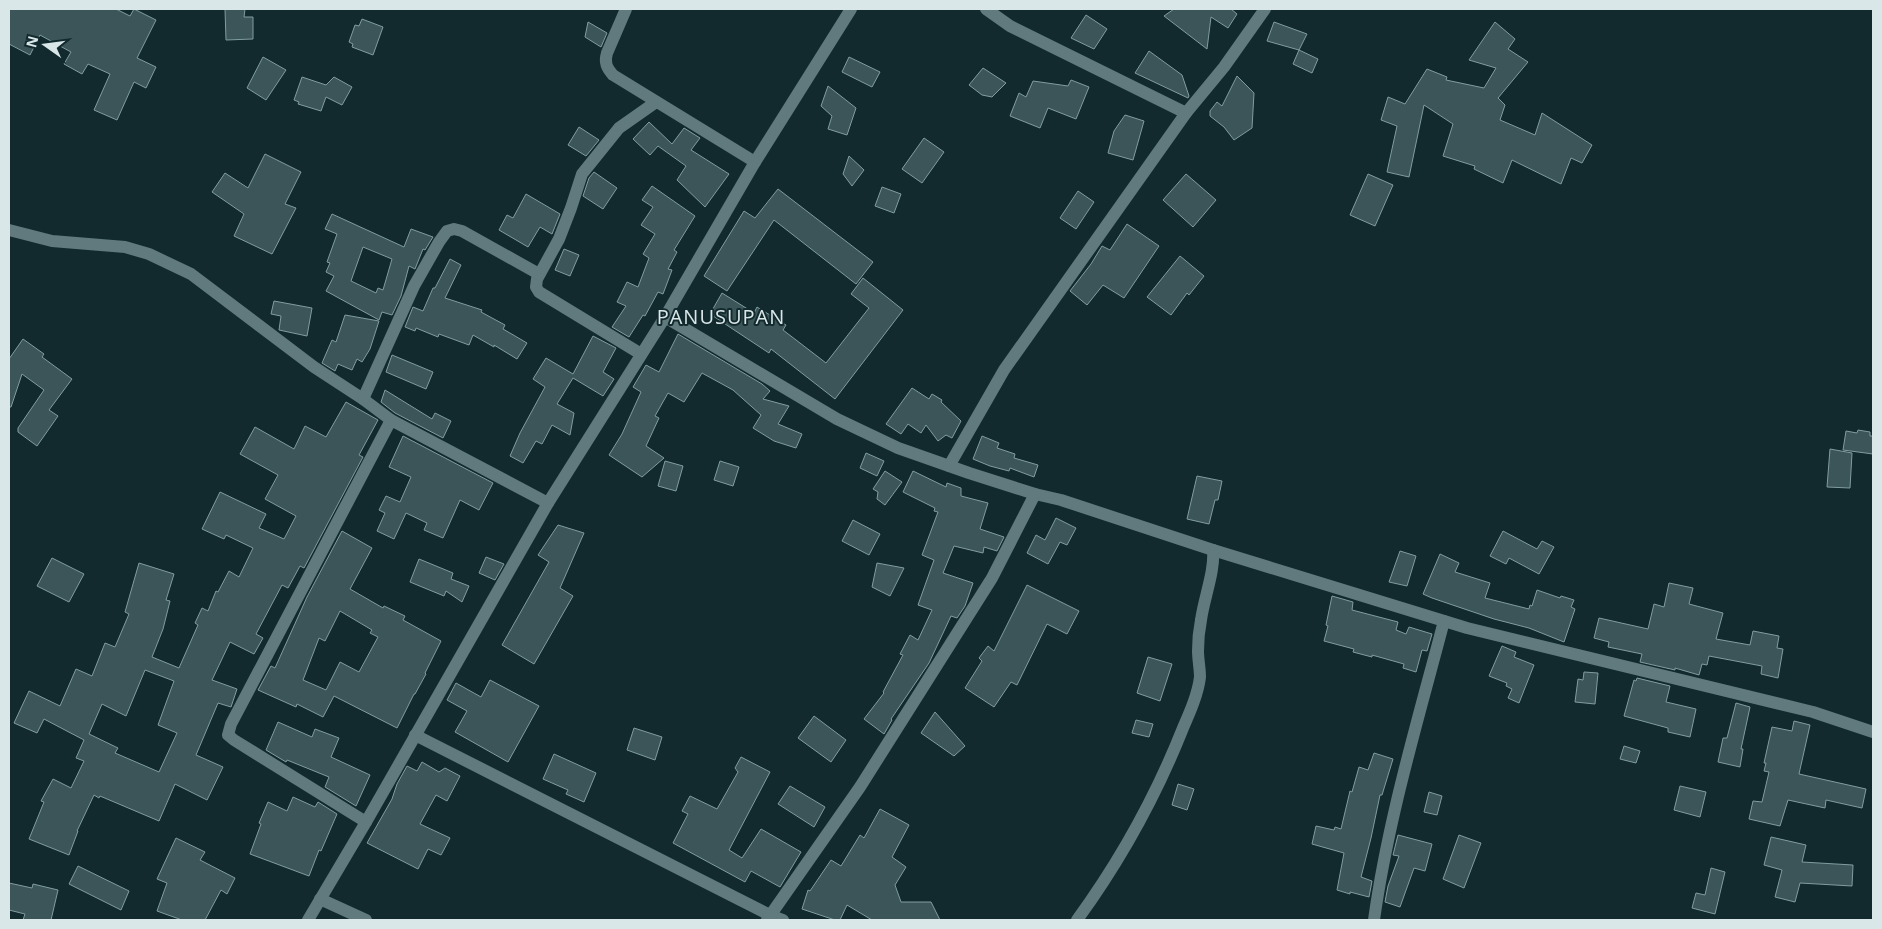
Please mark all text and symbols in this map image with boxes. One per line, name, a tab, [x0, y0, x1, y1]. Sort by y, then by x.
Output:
north arrow	[20, 20, 70, 70]
text: N	[21, 34, 42, 50]
district label: PANUSUPAN	[657, 303, 785, 330]

